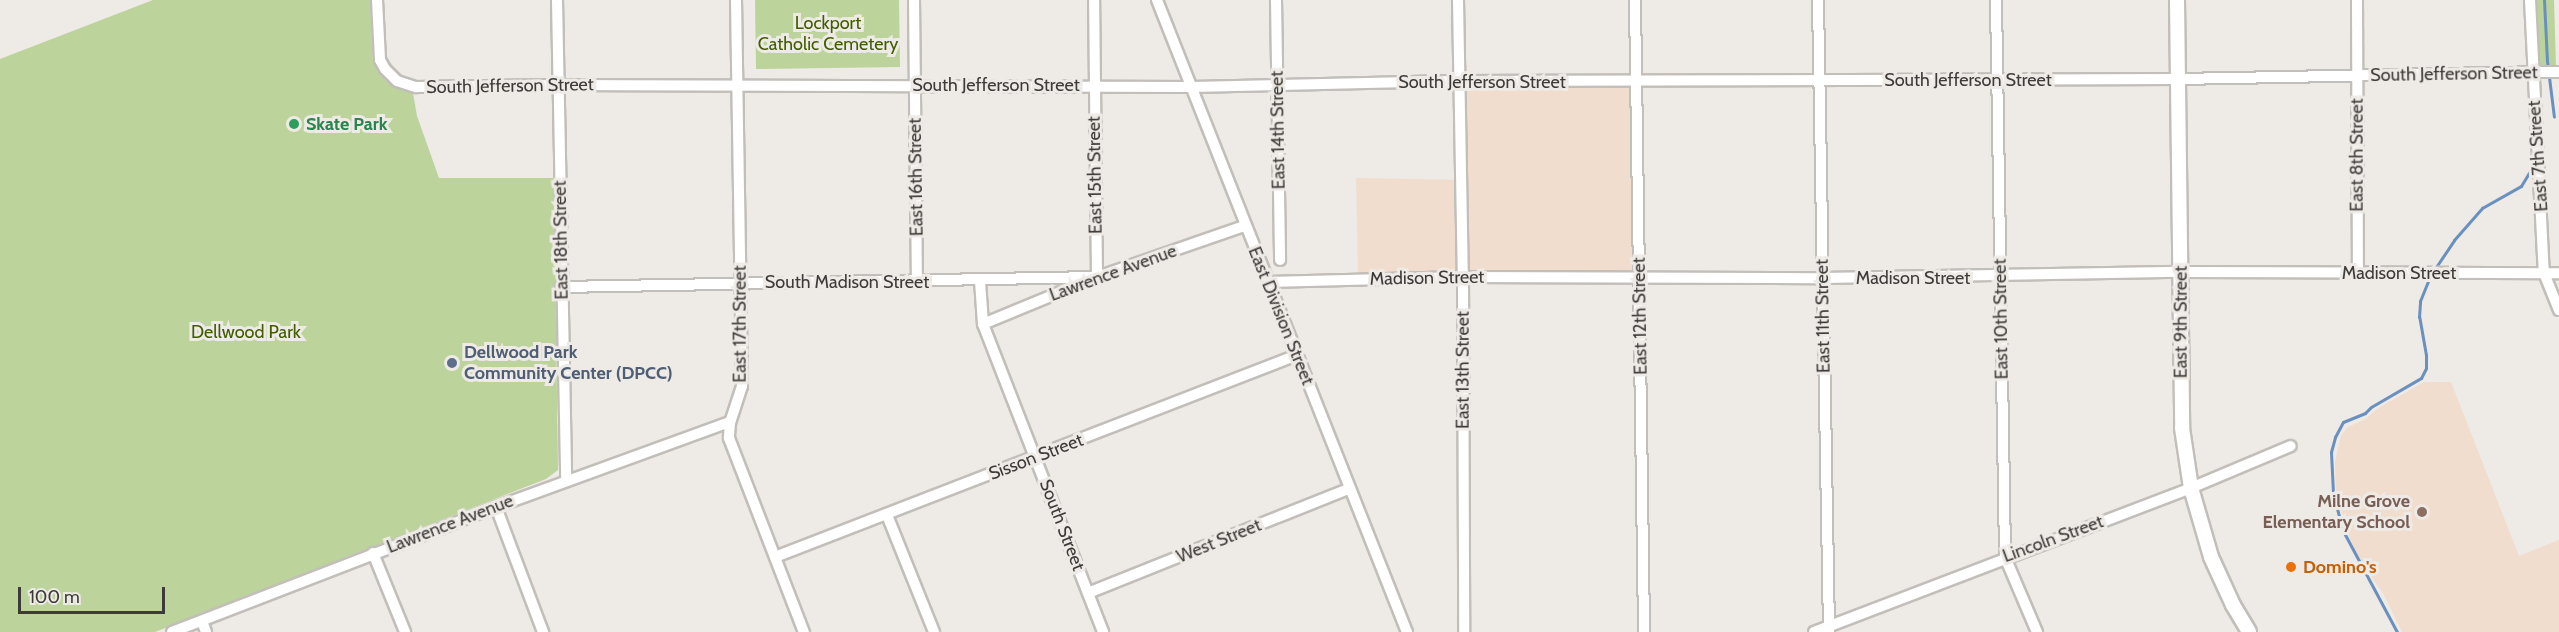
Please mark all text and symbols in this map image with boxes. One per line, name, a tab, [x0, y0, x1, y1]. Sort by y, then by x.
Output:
park label: Lockport Catholic Cemetery	[758, 13, 898, 56]
street label: South Jefferson Street	[2370, 62, 2538, 86]
street label: South Jefferson Street	[1884, 69, 2052, 91]
street label: East 14th Street	[1266, 71, 1290, 189]
street label: South Jefferson Street	[1398, 71, 1566, 93]
street label: South Jefferson Street	[426, 74, 594, 98]
street label: South Jefferson Street	[912, 74, 1080, 96]
street label: East 8th Street	[2346, 98, 2368, 212]
street label: East 7th Street	[2523, 100, 2553, 212]
place label: Skate Park	[306, 113, 387, 135]
street label: East 15th Street	[1083, 116, 1107, 234]
marker: Skate Park	[287, 117, 301, 131]
street label: East 16th Street	[904, 118, 928, 236]
street label: East 18th Street	[549, 180, 573, 300]
street label: Lawrence Avenue	[1047, 240, 1179, 306]
street label: East Division Street	[1243, 244, 1319, 388]
street label: East 12th Street	[1628, 257, 1652, 375]
street label: East 10th Street	[1989, 258, 2013, 380]
street label: East 11th Street	[1811, 259, 1835, 373]
street label: Madison Street	[2342, 262, 2456, 284]
street label: East 17th Street	[729, 265, 751, 383]
street label: Madison Street	[1369, 266, 1485, 290]
street label: East 9th Street	[2170, 266, 2192, 378]
street label: Madison Street	[1856, 267, 1970, 289]
street label: South Madison Street	[765, 271, 929, 293]
street label: East 13th Street	[1452, 311, 1474, 429]
park label: Dellwood Park	[191, 321, 301, 343]
place label: Dellwood Park Community Center (DPCC)	[464, 342, 673, 385]
marker: Dellwood Park Community Center (DPCC)	[445, 356, 459, 370]
street label: Sisson Street	[986, 429, 1086, 485]
street label: South Street	[1035, 476, 1089, 574]
street label: Lawrence Avenue	[384, 490, 516, 558]
place label: Milne Grove Elementary School	[2263, 491, 2410, 534]
marker: Milne Grove Elementary School	[2415, 505, 2429, 519]
street label: Lincoln Street	[2000, 511, 2106, 567]
street label: West Street	[1174, 514, 1264, 568]
place label: Domino's	[2303, 556, 2377, 578]
marker: Domino's	[2284, 560, 2298, 574]
scale bar	[21, 575, 168, 613]
text: 100 m	[29, 586, 80, 608]

